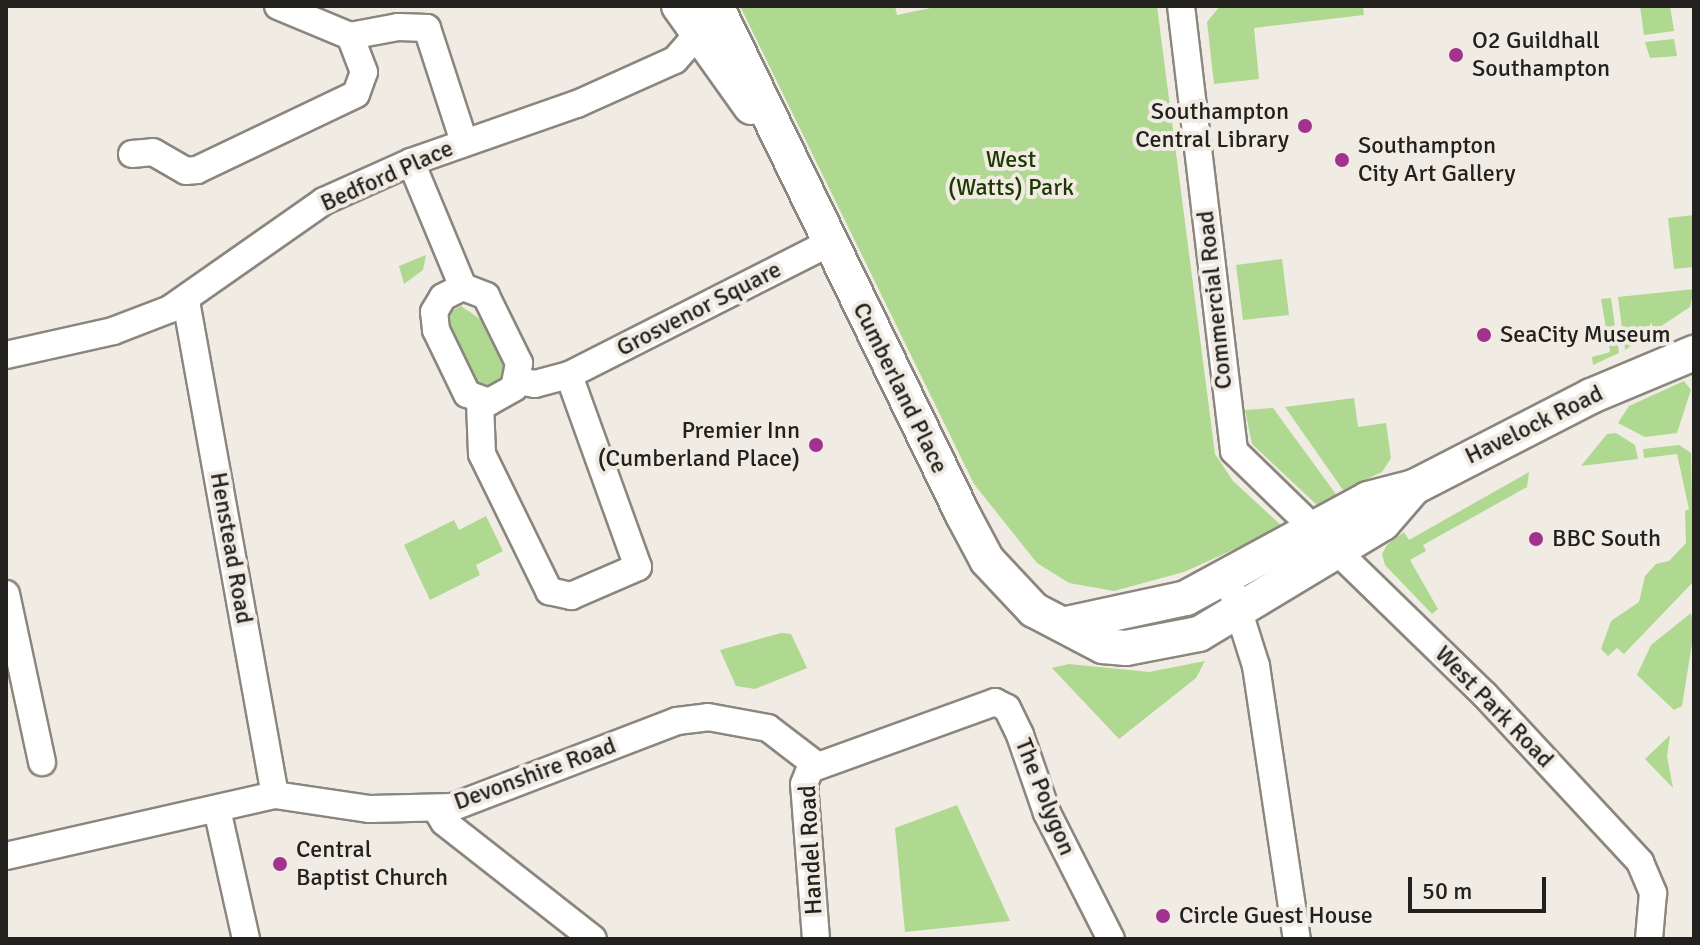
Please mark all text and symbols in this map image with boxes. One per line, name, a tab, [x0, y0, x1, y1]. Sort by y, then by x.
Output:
place label: O2 Guildhall Southampton	[1472, 27, 1610, 83]
marker: O2 Guildhall Southampton	[1447, 46, 1465, 64]
place label: Southampton Central Library	[1135, 98, 1289, 154]
marker: Southampton Central Library	[1296, 117, 1314, 135]
place label: Southampton City Art Gallery	[1358, 132, 1515, 188]
street label: Bedford Place	[316, 134, 458, 218]
park label: West (Watts) Park	[948, 146, 1074, 202]
marker: Southampton City Art Gallery	[1333, 151, 1351, 169]
street label: Commercial Road	[1191, 209, 1239, 391]
street label: Grosvenor Square	[612, 255, 786, 363]
street label: Cumberland Place	[846, 298, 954, 478]
place label: SeaCity Museum	[1500, 321, 1671, 349]
marker: SeaCity Museum	[1475, 326, 1493, 344]
street label: Havelock Road	[1460, 379, 1608, 471]
place label: Premier Inn (Cumberland Place)	[598, 417, 800, 473]
marker: Premier Inn (Cumberland Place)	[807, 436, 825, 454]
street label: Henstead Road	[203, 470, 259, 626]
place label: BBC South	[1552, 525, 1661, 553]
marker: BBC South	[1527, 530, 1545, 548]
street label: West Park Road	[1429, 640, 1559, 774]
street label: Devonshire Road	[450, 731, 620, 817]
street label: The Polygon	[1008, 734, 1082, 860]
street label: Handel Road	[793, 784, 829, 916]
place label: Central Baptist Church	[296, 836, 448, 892]
marker: Central Baptist Church	[271, 855, 289, 873]
scale bar	[1412, 861, 1550, 911]
text: 50 m	[1422, 876, 1472, 906]
place label: Circle Guest House	[1179, 902, 1373, 930]
marker: Circle Guest House	[1154, 907, 1172, 925]

